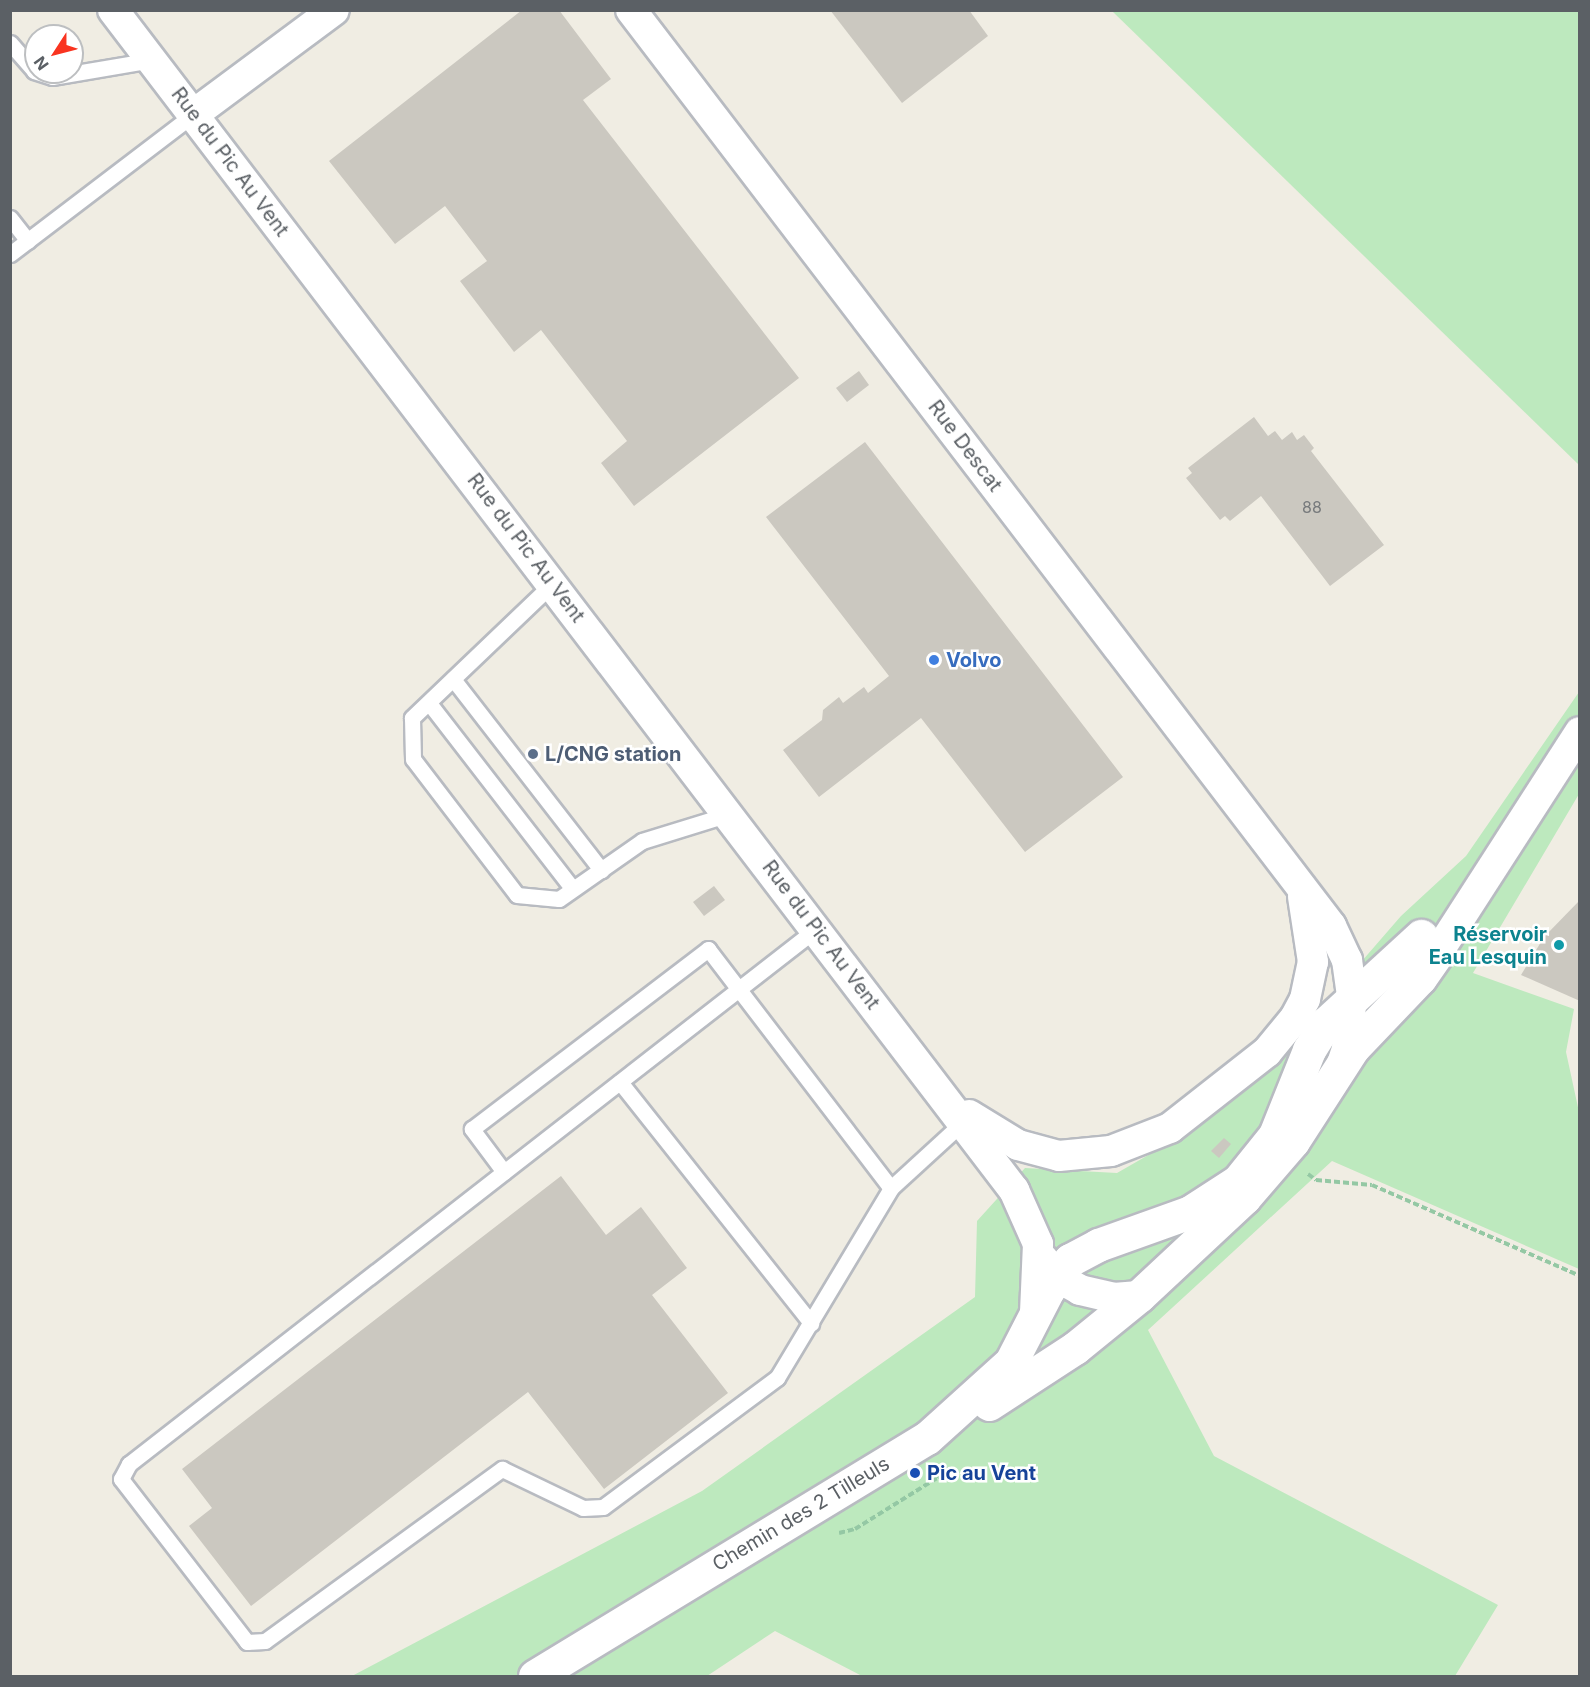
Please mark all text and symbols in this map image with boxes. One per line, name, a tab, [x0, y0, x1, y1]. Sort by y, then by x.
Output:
north arrow	[24, 24, 84, 84]
text: N	[29, 53, 53, 74]
street label: Rue du Pic Au Vent	[166, 83, 294, 241]
street label: Rue Descat	[923, 396, 1007, 496]
street label: Rue du Pic Au Vent	[462, 469, 590, 627]
house number: 88	[1302, 497, 1322, 517]
place label: Volvo	[946, 648, 1001, 672]
marker: Volvo	[927, 653, 941, 667]
place label: L/CNG station	[545, 742, 682, 766]
marker: L/CNG station	[526, 747, 540, 761]
street label: Rue du Pic Au Vent	[757, 856, 885, 1014]
place label: Réservoir Eau Lesquin	[1429, 922, 1547, 969]
marker: Réservoir Eau Lesquin	[1552, 938, 1566, 952]
street label: Chemin des 2 Tilleuls	[708, 1452, 894, 1576]
place label: Pic au Vent	[927, 1461, 1036, 1485]
marker: Pic au Vent	[908, 1466, 922, 1480]

